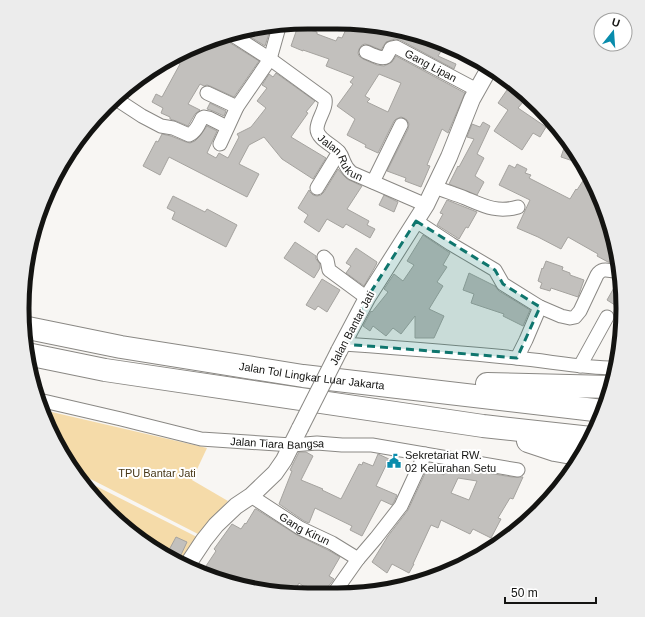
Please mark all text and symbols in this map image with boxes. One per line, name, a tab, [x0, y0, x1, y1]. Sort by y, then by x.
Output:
north arrow	[593, 12, 633, 52]
text: U	[610, 16, 622, 29]
street label: Gang Lipan	[403, 47, 459, 84]
street label: Jalan Rukun	[315, 132, 365, 183]
street label: Jalan Bantar Jati	[327, 289, 377, 367]
street label: Jalan Tol Lingkar Luar Jakarta	[238, 360, 386, 392]
street label: Jalan Tiara Bangsa	[230, 435, 326, 451]
place label: Sekretariat RW. 02 Kelurahan Setu	[405, 449, 496, 474]
public building icon: Sekretariat RW. 02 Kelurahan Setu	[386, 453, 402, 469]
park label: TPU Bantar Jati	[118, 467, 196, 479]
street label: Gang Kirun	[277, 510, 332, 547]
scale bar	[505, 579, 596, 605]
text: 50 m	[511, 586, 538, 600]

